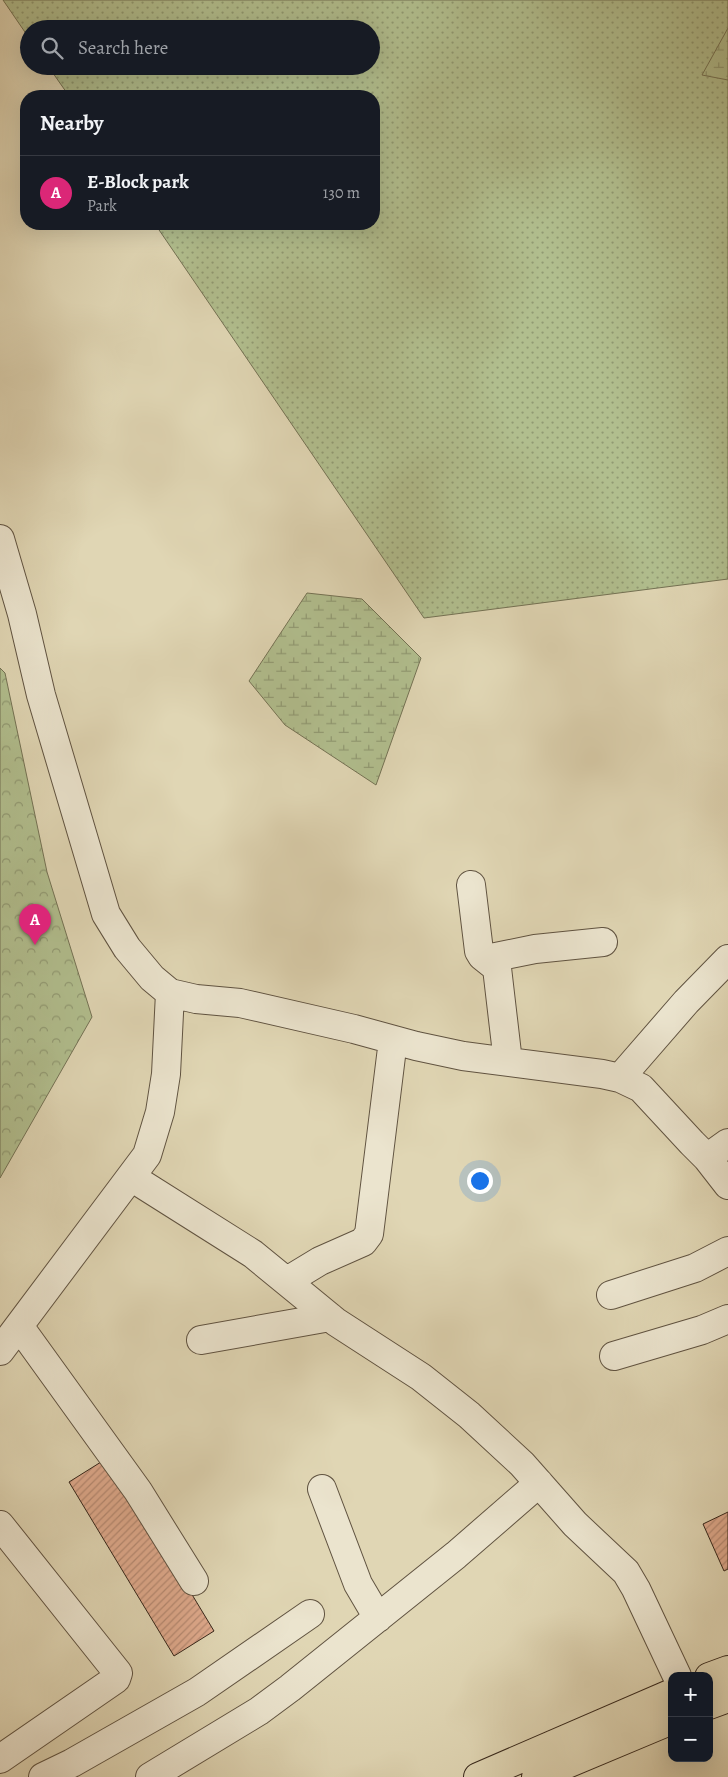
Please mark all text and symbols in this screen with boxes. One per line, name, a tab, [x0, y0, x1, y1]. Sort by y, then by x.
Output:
search box	[20, 20, 380, 75]
icon: search	[38, 34, 66, 62]
text: Search here	[78, 35, 168, 61]
text: Nearby	[40, 109, 103, 137]
text: E-Block park	[87, 169, 189, 195]
text: A	[51, 182, 61, 204]
text: 130 m	[323, 182, 360, 204]
text: Park	[87, 195, 117, 217]
pin: A	[19, 904, 51, 945]
your location	[467, 1168, 493, 1194]
map controls	[668, 1672, 713, 1762]
button: +	[668, 1672, 713, 1717]
button: −	[668, 1717, 713, 1762]

